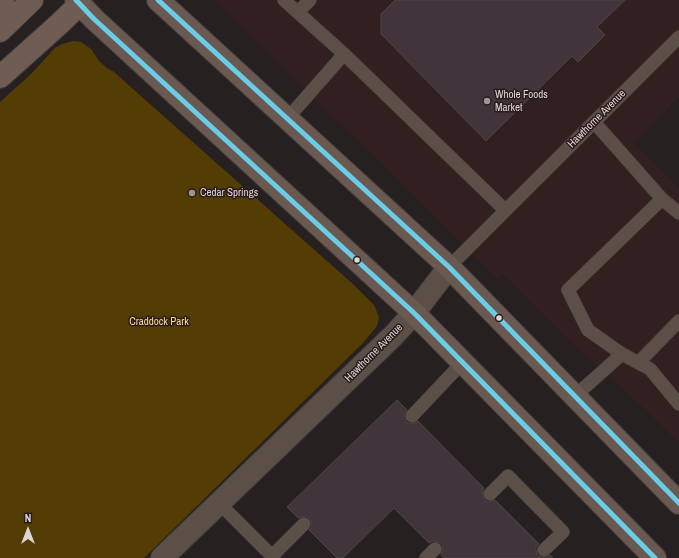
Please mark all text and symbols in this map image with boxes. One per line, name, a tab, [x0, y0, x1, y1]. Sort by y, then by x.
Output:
street label: Hawthorne Avenue	[565, 87, 629, 151]
place label: Whole Foods Market	[495, 88, 548, 114]
marker: Whole Foods Market	[482, 96, 492, 106]
place label: Cedar Springs	[200, 186, 258, 200]
marker: Cedar Springs	[187, 188, 197, 198]
unlabelled marker	[352, 255, 362, 265]
unlabelled marker	[494, 313, 504, 323]
park label: Craddock Park	[129, 315, 189, 329]
street label: Hawthorne Avenue	[342, 321, 406, 385]
north arrow	[8, 510, 48, 550]
text: N	[25, 511, 31, 525]

